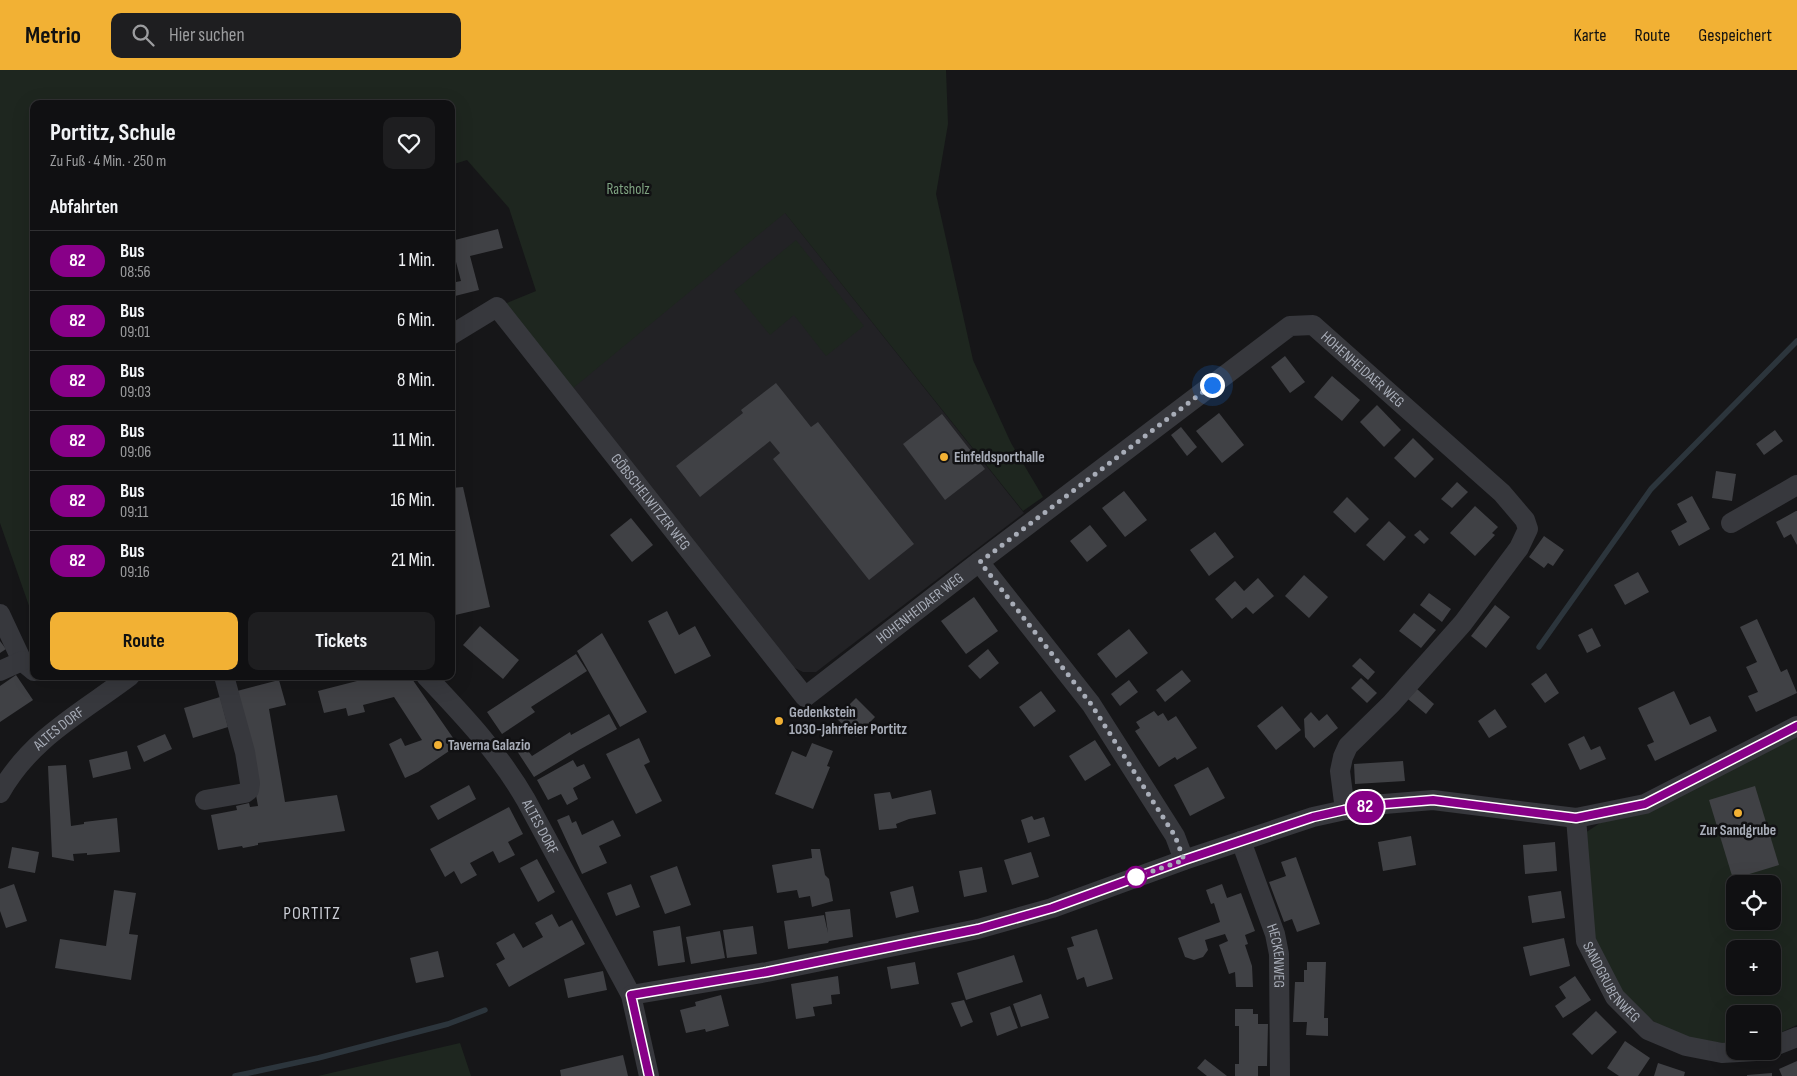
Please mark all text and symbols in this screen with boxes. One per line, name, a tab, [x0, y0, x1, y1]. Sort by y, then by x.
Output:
search box	[111, 13, 461, 58]
text: Metrio	[25, 21, 81, 50]
icon: search	[129, 21, 157, 49]
text: Hier suchen	[169, 24, 245, 47]
text: Karte	[1574, 25, 1607, 46]
text: Route	[1635, 25, 1670, 46]
text: Gespeichert	[1698, 25, 1772, 46]
button: heart	[383, 117, 435, 169]
text: Portitz, Schule	[50, 118, 176, 147]
text: Zu Fuß · 4 Min. · 250 m	[50, 152, 166, 171]
park label: Ratsholz	[606, 180, 650, 199]
text: Abfahrten	[50, 196, 118, 219]
text: Bus	[120, 240, 145, 263]
text: 1 Min.	[399, 249, 435, 272]
text: 82	[69, 250, 86, 271]
text: 08:56	[120, 263, 151, 282]
text: Bus	[120, 300, 145, 323]
text: 6 Min.	[397, 309, 435, 332]
text: 82	[69, 310, 86, 331]
text: 09:01	[120, 323, 150, 342]
street label: HOHENHEIDAER WEG	[1317, 327, 1409, 411]
text: Bus	[120, 360, 145, 383]
text: 8 Min.	[397, 369, 435, 392]
text: 82	[69, 370, 86, 391]
your location	[1200, 373, 1225, 398]
text: 09:03	[120, 383, 151, 402]
text: Bus	[120, 420, 145, 443]
text: 11 Min.	[392, 429, 435, 452]
text: 82	[69, 430, 86, 451]
text: 09:06	[120, 443, 151, 462]
place label: Einfeldsporthalle	[954, 448, 1045, 467]
street label: GÖBSCHELWITZER WEG	[607, 450, 695, 554]
marker: Einfeldsporthalle	[938, 451, 950, 463]
text: Bus	[120, 480, 145, 503]
text: 16 Min.	[390, 489, 435, 512]
text: 82	[69, 490, 86, 511]
text: 09:11	[120, 503, 148, 522]
text: Bus	[120, 540, 145, 563]
text: 21 Min.	[391, 549, 435, 572]
text: 82	[69, 550, 86, 571]
text: 09:16	[120, 563, 150, 582]
street label: HOHENHEIDAER WEG	[872, 568, 967, 648]
button: Route	[50, 612, 238, 670]
button: Tickets	[248, 612, 435, 670]
street label: ALTES DORF	[28, 702, 88, 755]
place label: Gedenkstein 1030-Jahrfeier Portitz	[789, 703, 907, 739]
marker: Gedenkstein 1030-Jahrfeier Portitz	[773, 715, 785, 727]
place label: Taverna Galazio	[448, 736, 530, 755]
marker: Taverna Galazio	[432, 739, 444, 751]
line badge: 82	[1342, 791, 1388, 823]
street label: ALTES DORF	[517, 795, 563, 858]
text: 82	[1357, 796, 1373, 817]
marker: Zur Sandgrube	[1732, 807, 1744, 819]
place label: Zur Sandgrube	[1700, 821, 1776, 840]
unlabelled marker	[1125, 866, 1147, 888]
map controls	[1726, 875, 1781, 1060]
button: locate	[1726, 875, 1781, 930]
district label: PORTITZ	[283, 903, 341, 924]
street label: HECKENWEG	[1263, 921, 1289, 988]
street label: SANDGRUBENWEG	[1578, 938, 1645, 1027]
button: +	[1726, 940, 1781, 995]
button: −	[1726, 1005, 1781, 1060]

